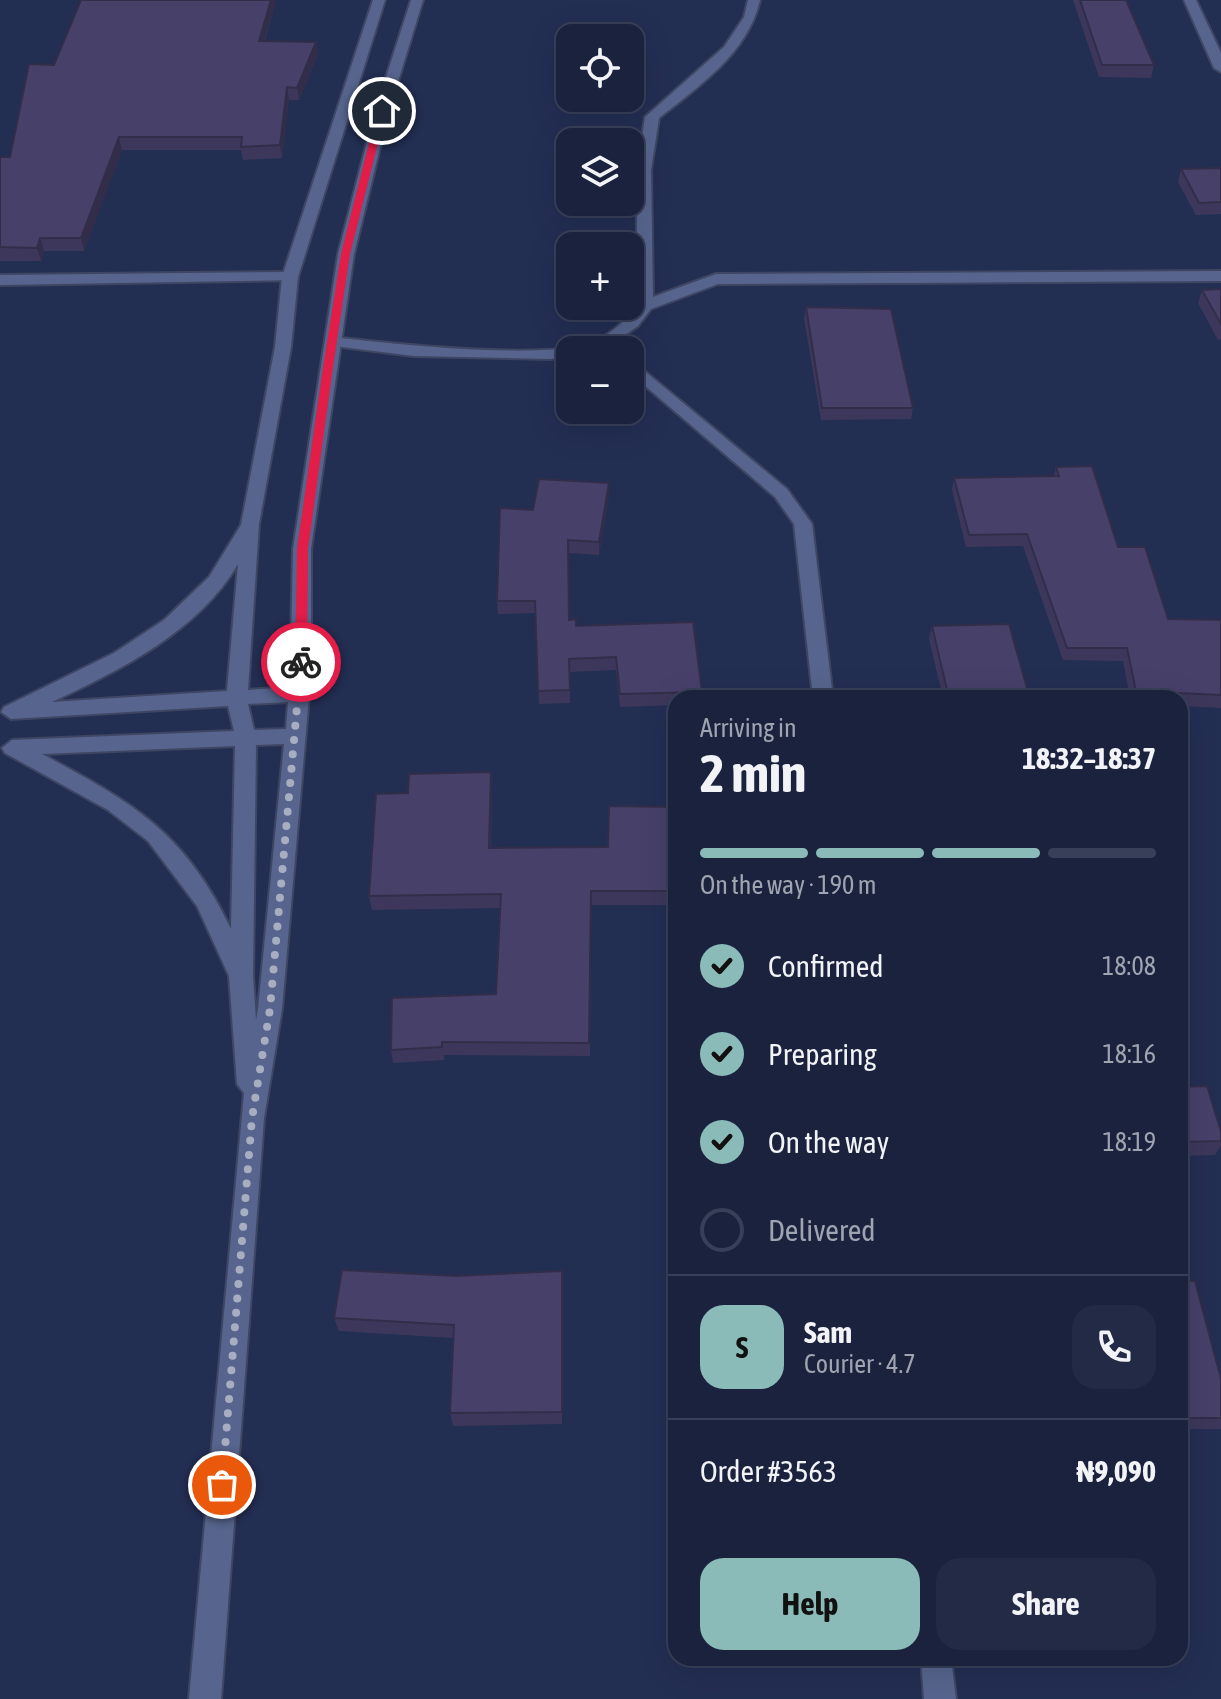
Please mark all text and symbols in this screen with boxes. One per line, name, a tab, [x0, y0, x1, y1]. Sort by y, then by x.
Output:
map controls	[556, 24, 644, 424]
button: locate	[556, 24, 644, 112]
pin	[348, 77, 416, 145]
icon: home	[360, 89, 404, 133]
button: layers	[556, 128, 644, 216]
button: +	[556, 232, 644, 320]
button: −	[556, 336, 644, 424]
courier	[261, 622, 341, 702]
icon: bike	[279, 640, 323, 684]
text: Arriving in	[700, 713, 797, 743]
text: 18:32–18:37	[1022, 741, 1156, 775]
text: 2 min	[700, 743, 806, 803]
text: On the way · 190 m	[700, 870, 877, 900]
icon: check	[700, 944, 744, 988]
text: Confirmed	[768, 949, 883, 983]
text: 18:08	[1102, 951, 1156, 981]
icon: check	[700, 1032, 744, 1076]
text: Preparing	[768, 1037, 877, 1071]
text: 18:16	[1102, 1039, 1156, 1069]
icon: check	[700, 1120, 744, 1164]
text: On the way	[768, 1125, 889, 1159]
text: 18:19	[1102, 1127, 1156, 1157]
text: Delivered	[768, 1213, 876, 1247]
button: phone	[1072, 1305, 1156, 1389]
text: Sam	[804, 1315, 852, 1349]
text: S	[736, 1330, 748, 1364]
text: Courier · 4.7	[804, 1349, 915, 1379]
pin	[188, 1451, 256, 1519]
text: Order #3563	[700, 1454, 837, 1488]
text: ₦9,090	[1077, 1454, 1156, 1488]
icon: bag	[200, 1463, 244, 1507]
button: Help	[700, 1558, 920, 1650]
button: Share	[936, 1558, 1156, 1650]

